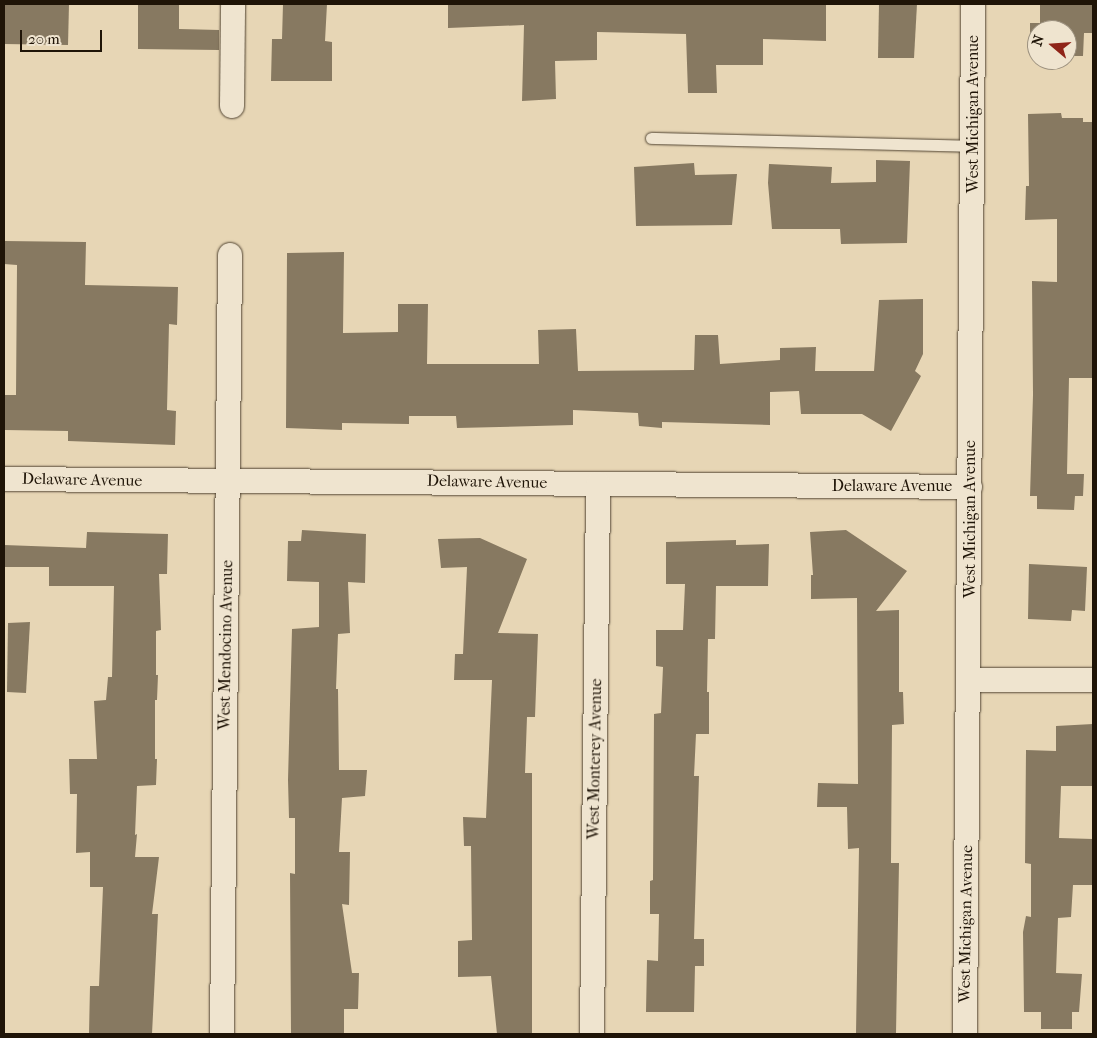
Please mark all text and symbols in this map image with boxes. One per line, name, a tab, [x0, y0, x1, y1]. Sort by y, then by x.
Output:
scale bar	[22, 20, 105, 52]
north arrow	[1027, 20, 1077, 70]
text: 20 m	[28, 30, 60, 48]
text: N	[1028, 33, 1048, 48]
street label: West Michigan Avenue	[963, 35, 983, 193]
street label: West Michigan Avenue	[960, 440, 980, 598]
street label: Delaware Avenue	[22, 469, 142, 491]
street label: Delaware Avenue	[427, 471, 547, 493]
street label: Delaware Avenue	[832, 476, 952, 496]
street label: West Mendocino Avenue	[215, 560, 237, 730]
street label: West Monterey Avenue	[584, 678, 606, 840]
street label: West Michigan Avenue	[955, 845, 977, 1003]

